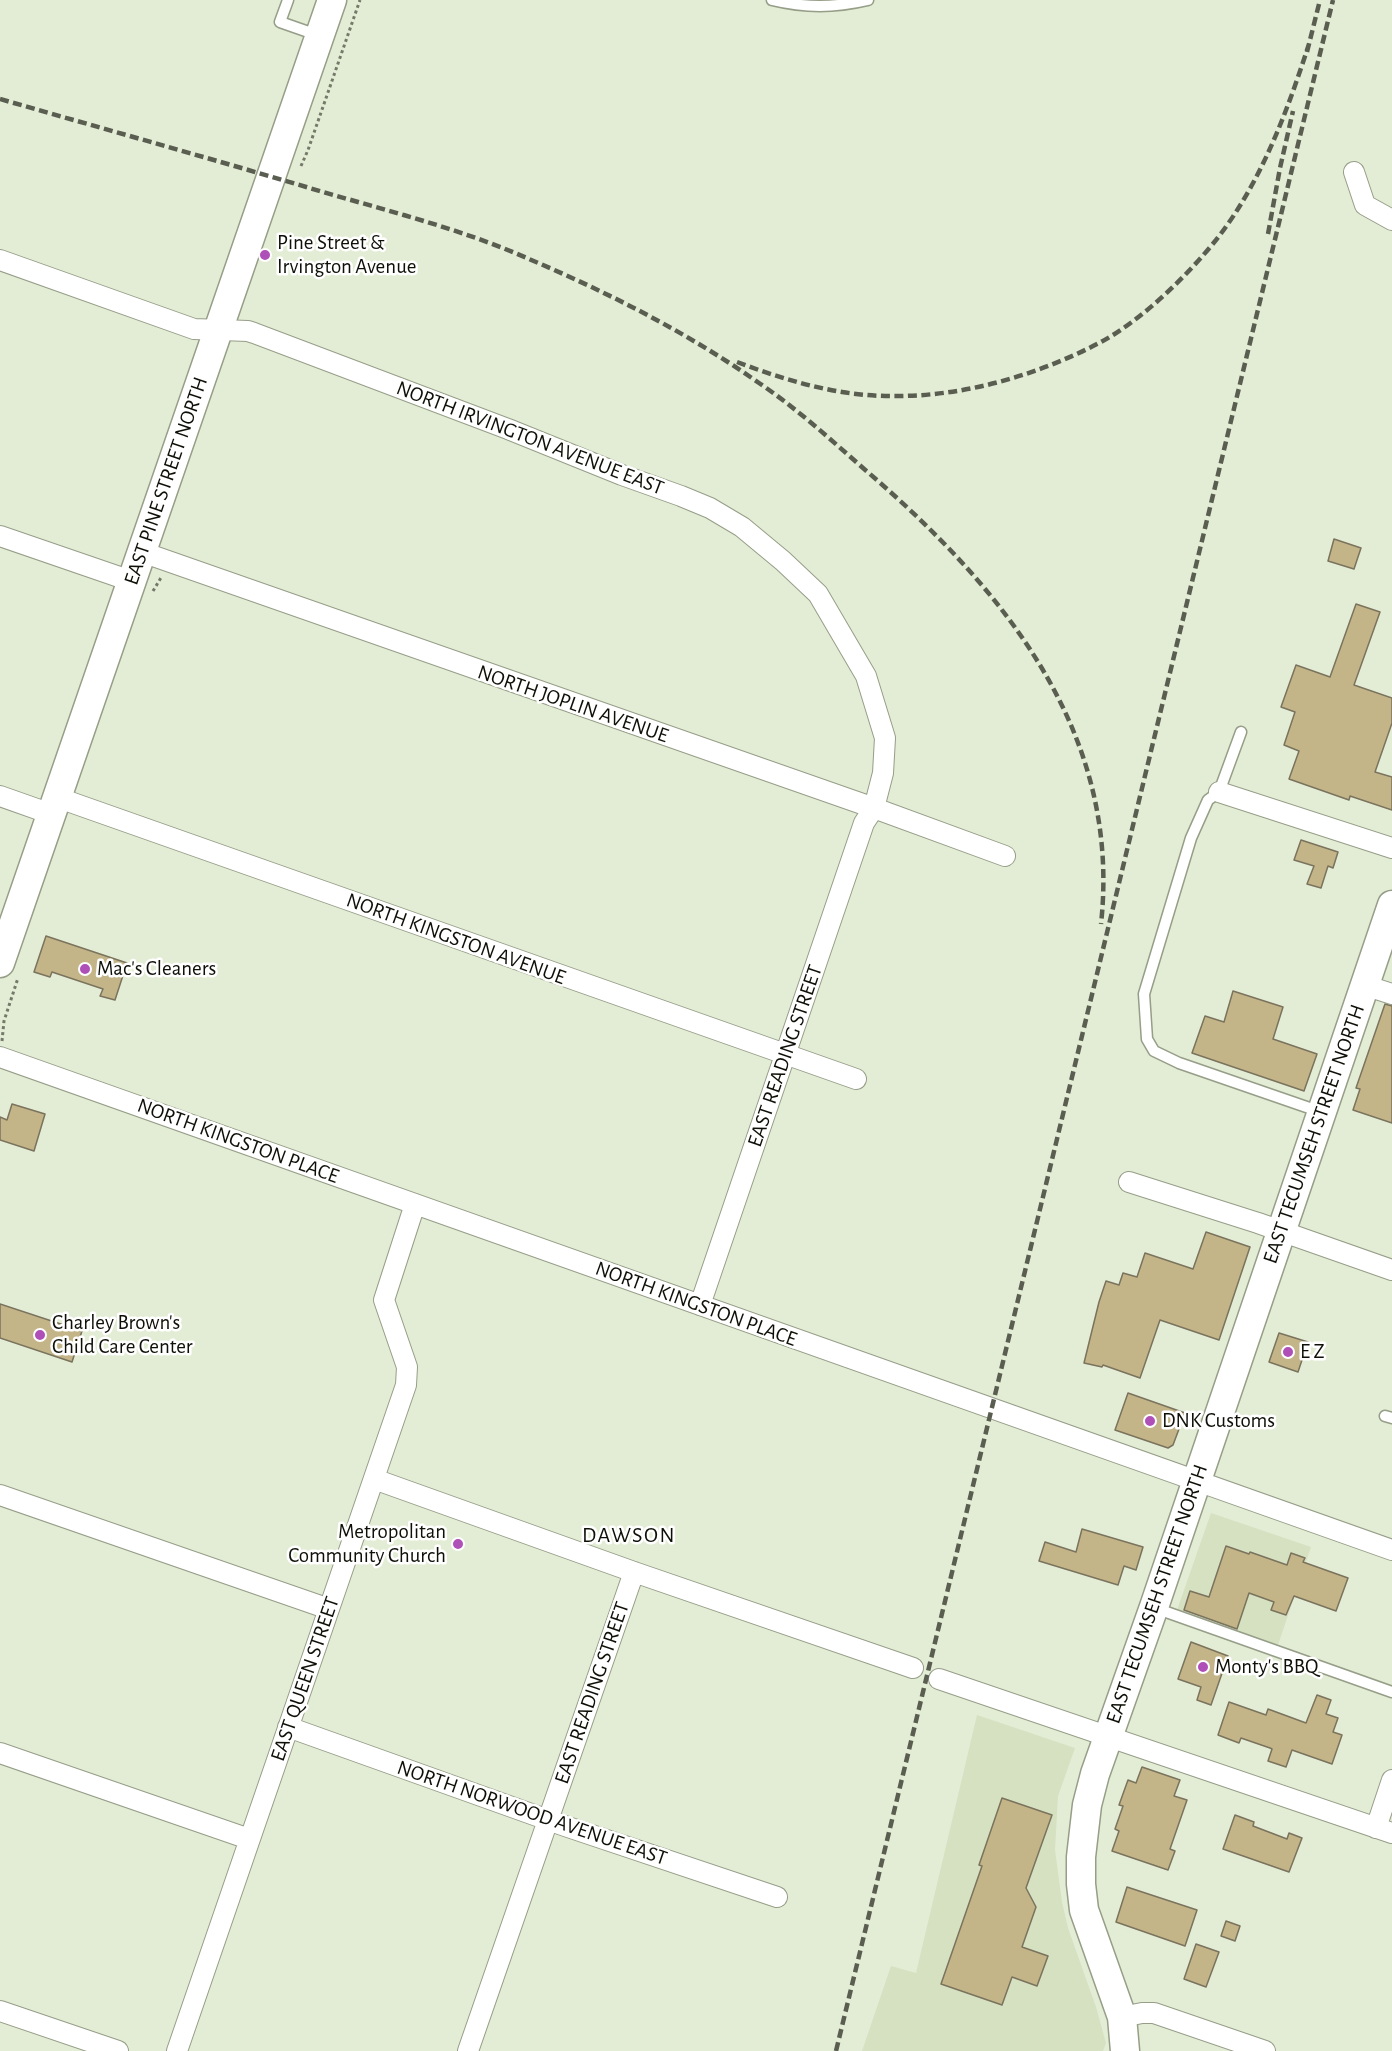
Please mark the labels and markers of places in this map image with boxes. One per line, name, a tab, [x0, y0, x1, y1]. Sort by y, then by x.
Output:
place label: Pine Street & Irvington Avenue	[277, 230, 417, 280]
marker: Pine Street & Irvington Avenue	[258, 248, 272, 262]
place label: Mac's Cleaners	[97, 956, 216, 982]
marker: Mac's Cleaners	[78, 962, 92, 976]
place label: Charley Brown's Child Care Center	[52, 1310, 193, 1360]
marker: Charley Brown's Child Care Center	[33, 1328, 47, 1342]
place label: E Z	[1300, 1339, 1325, 1365]
marker: E Z	[1281, 1345, 1295, 1359]
place label: DNK Customs	[1162, 1408, 1275, 1434]
marker: DNK Customs	[1143, 1414, 1157, 1428]
place label: Metropolitan Community Church	[288, 1519, 446, 1569]
marker: Metropolitan Community Church	[451, 1537, 465, 1551]
place label: Monty's BBQ	[1215, 1654, 1318, 1680]
marker: Monty's BBQ	[1196, 1660, 1210, 1674]

